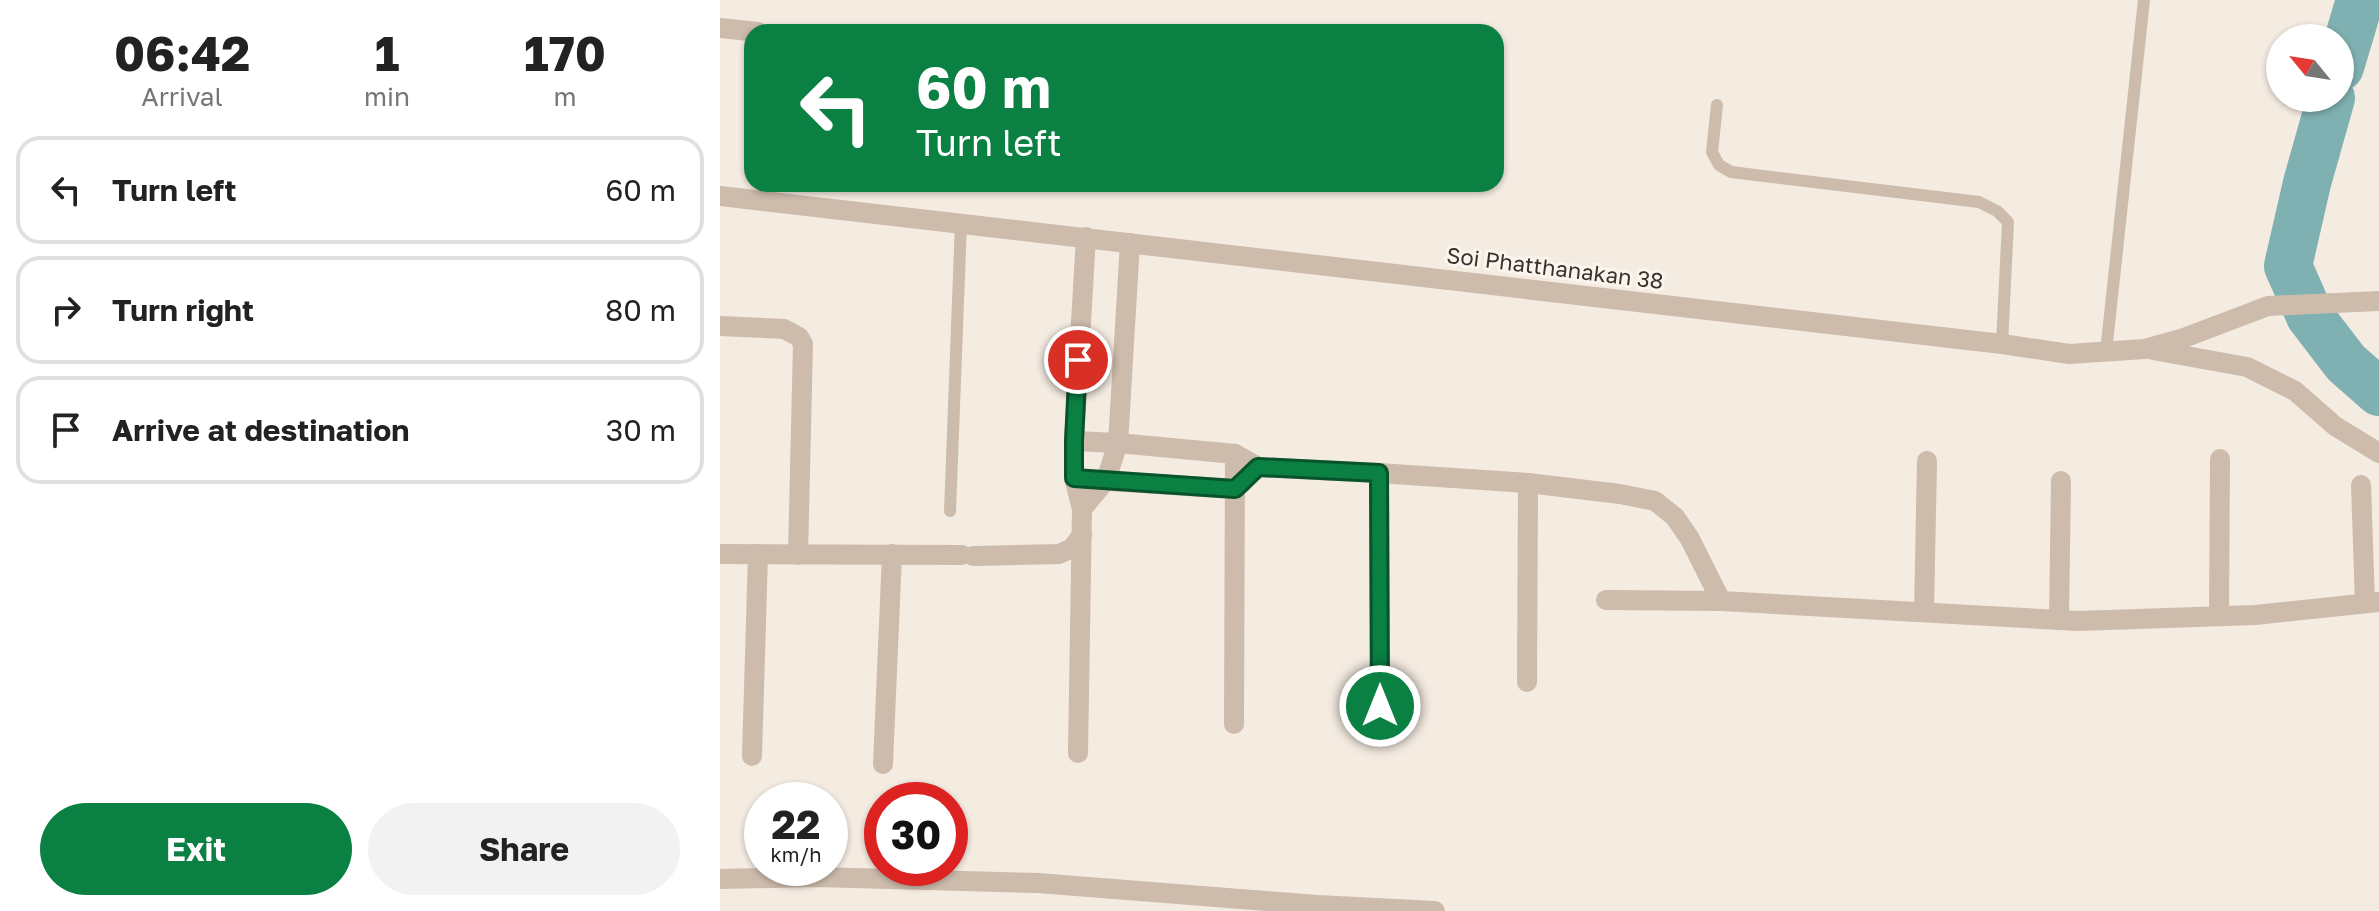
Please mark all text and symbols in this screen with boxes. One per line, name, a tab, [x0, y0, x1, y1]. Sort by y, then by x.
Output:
text: 06:42	[114, 24, 250, 82]
text: 1	[375, 24, 399, 82]
text: 170	[524, 24, 606, 82]
north arrow	[2266, 24, 2354, 112]
map controls	[2266, 24, 2354, 112]
text: 60 m	[916, 53, 1051, 120]
icon: left	[784, 56, 888, 160]
text: Arrival	[141, 81, 223, 112]
text: min	[364, 81, 410, 112]
text: m	[554, 81, 577, 112]
text: Turn left	[916, 121, 1062, 164]
icon: left	[44, 168, 88, 212]
text: Turn left	[112, 172, 237, 208]
text: 60 m	[605, 172, 676, 208]
street label: Soi Phatthanakan 38	[1445, 241, 1665, 294]
icon: right	[44, 288, 88, 332]
text: Turn right	[112, 292, 254, 328]
text: 80 m	[605, 292, 676, 328]
pin	[1044, 326, 1112, 394]
icon: arrive	[1056, 338, 1100, 382]
icon: arrive	[44, 408, 88, 452]
text: Arrive at destination	[112, 412, 409, 448]
text: 30 m	[606, 412, 676, 448]
position arrow	[1338, 664, 1422, 748]
speed limit sign: 30	[864, 782, 968, 886]
text: 22	[772, 800, 820, 848]
button: Exit	[40, 803, 352, 895]
button: Share	[368, 803, 680, 895]
text: km/h	[771, 842, 821, 866]

